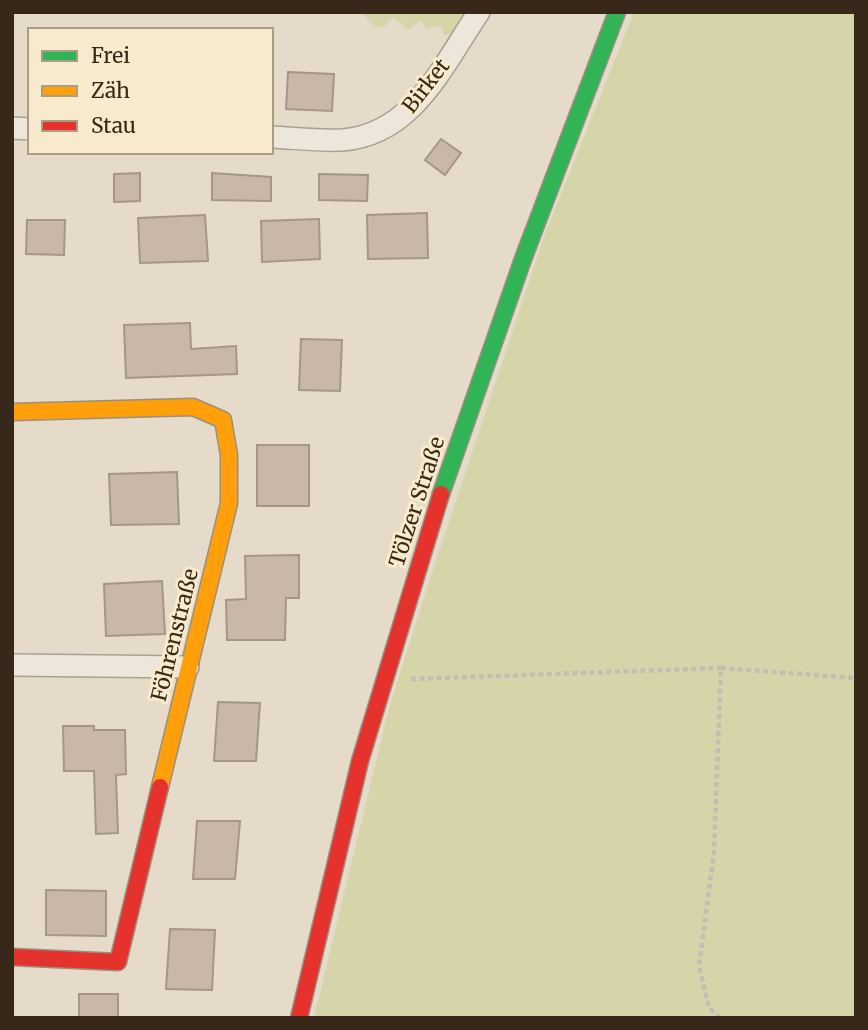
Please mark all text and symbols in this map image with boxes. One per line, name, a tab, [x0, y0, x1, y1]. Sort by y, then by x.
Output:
legend	[28, 28, 273, 154]
text: Frei	[91, 42, 130, 69]
street label: Birket	[396, 53, 455, 118]
text: Zäh	[91, 77, 130, 104]
text: Stau	[91, 112, 136, 139]
street label: Tölzer Straße	[383, 433, 450, 570]
street label: Föhrenstraße	[145, 566, 204, 704]

